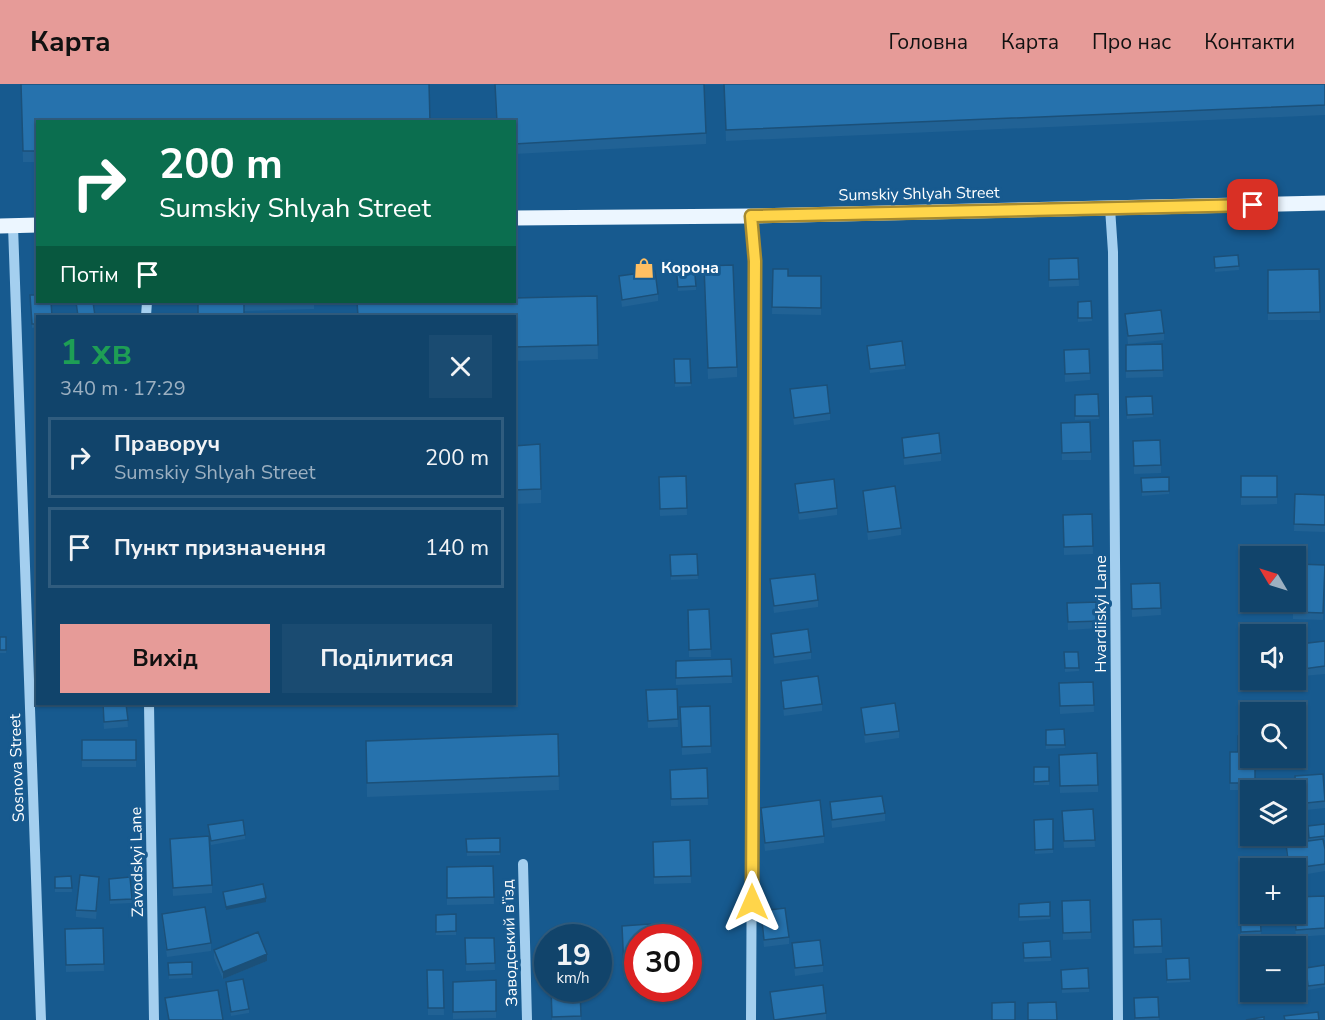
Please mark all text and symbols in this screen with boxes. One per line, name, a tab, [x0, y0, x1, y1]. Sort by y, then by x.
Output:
text: Карта	[30, 23, 111, 61]
text: Головна	[888, 28, 968, 56]
text: Карта	[1001, 28, 1059, 56]
text: Про нас	[1092, 28, 1171, 56]
text: Контакти	[1204, 28, 1295, 56]
text: 200 m	[159, 136, 283, 193]
icon: right	[60, 144, 138, 222]
pin	[1227, 179, 1278, 230]
street label: Sumskiy Shlyah Street	[838, 182, 1000, 206]
icon: arrive	[1236, 188, 1269, 221]
text: Sumskiy Shlyah Street	[159, 190, 431, 227]
shop icon: Корона	[632, 256, 656, 280]
place label: Корона	[661, 257, 719, 279]
icon: arrive	[131, 258, 164, 291]
text: Потім	[60, 260, 119, 290]
text: 1 хв	[60, 328, 132, 377]
button: close	[429, 335, 492, 398]
text: 340 m · 17:29	[60, 375, 186, 402]
text: Праворуч	[114, 429, 220, 459]
icon: right	[63, 441, 96, 474]
text: 200 m	[425, 443, 489, 473]
text: Sumskiy Shlyah Street	[114, 459, 315, 486]
icon: arrive	[63, 531, 96, 564]
text: Пункт призначення	[114, 533, 326, 563]
text: 140 m	[425, 533, 489, 563]
north arrow	[1240, 546, 1306, 612]
map controls	[1240, 546, 1306, 1002]
street label: Hvardiiskyi Lane	[1090, 555, 1112, 673]
button: Вихід	[60, 624, 270, 693]
button: Поділитися	[282, 624, 492, 693]
button: sound	[1240, 624, 1306, 690]
button: search	[1240, 702, 1306, 768]
street label: Sosnova Street	[4, 713, 30, 823]
button: layers	[1240, 780, 1306, 846]
street label: Zavodskyi Lane	[125, 807, 149, 917]
button: +	[1240, 858, 1306, 924]
position arrow	[720, 870, 784, 934]
street label: Заводський в’їзд	[497, 878, 523, 1007]
speed limit sign: 30	[624, 924, 702, 1002]
text: 19	[555, 935, 591, 976]
button: −	[1240, 936, 1306, 1002]
text: km/h	[556, 968, 590, 988]

